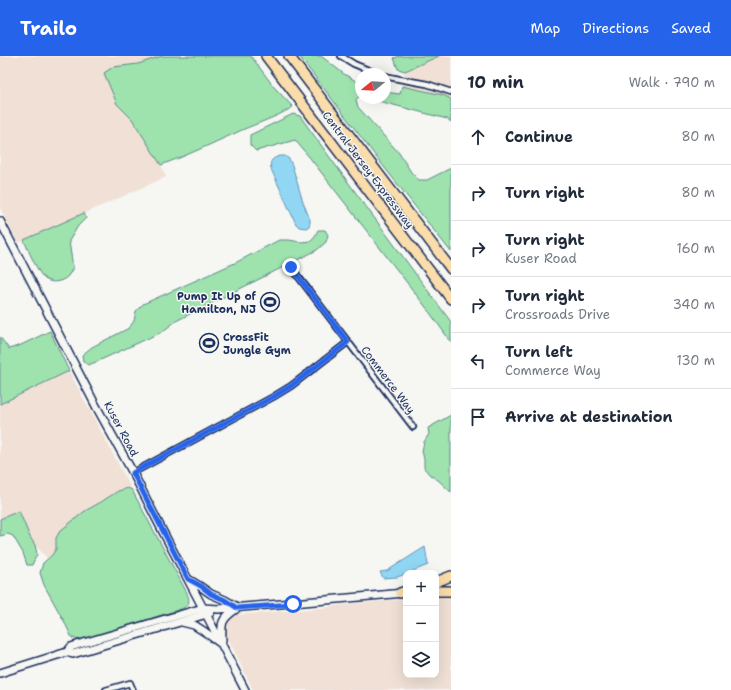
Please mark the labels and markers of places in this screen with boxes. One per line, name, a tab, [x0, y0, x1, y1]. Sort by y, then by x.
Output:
place label: Pump It Up of Hamilton, NJ	[177, 289, 257, 317]
sports icon: Pump It Up of Hamilton, NJ	[259, 291, 281, 313]
place label: CrossFit Jungle Gym	[223, 330, 291, 358]
sports icon: CrossFit Jungle Gym	[198, 332, 220, 354]

